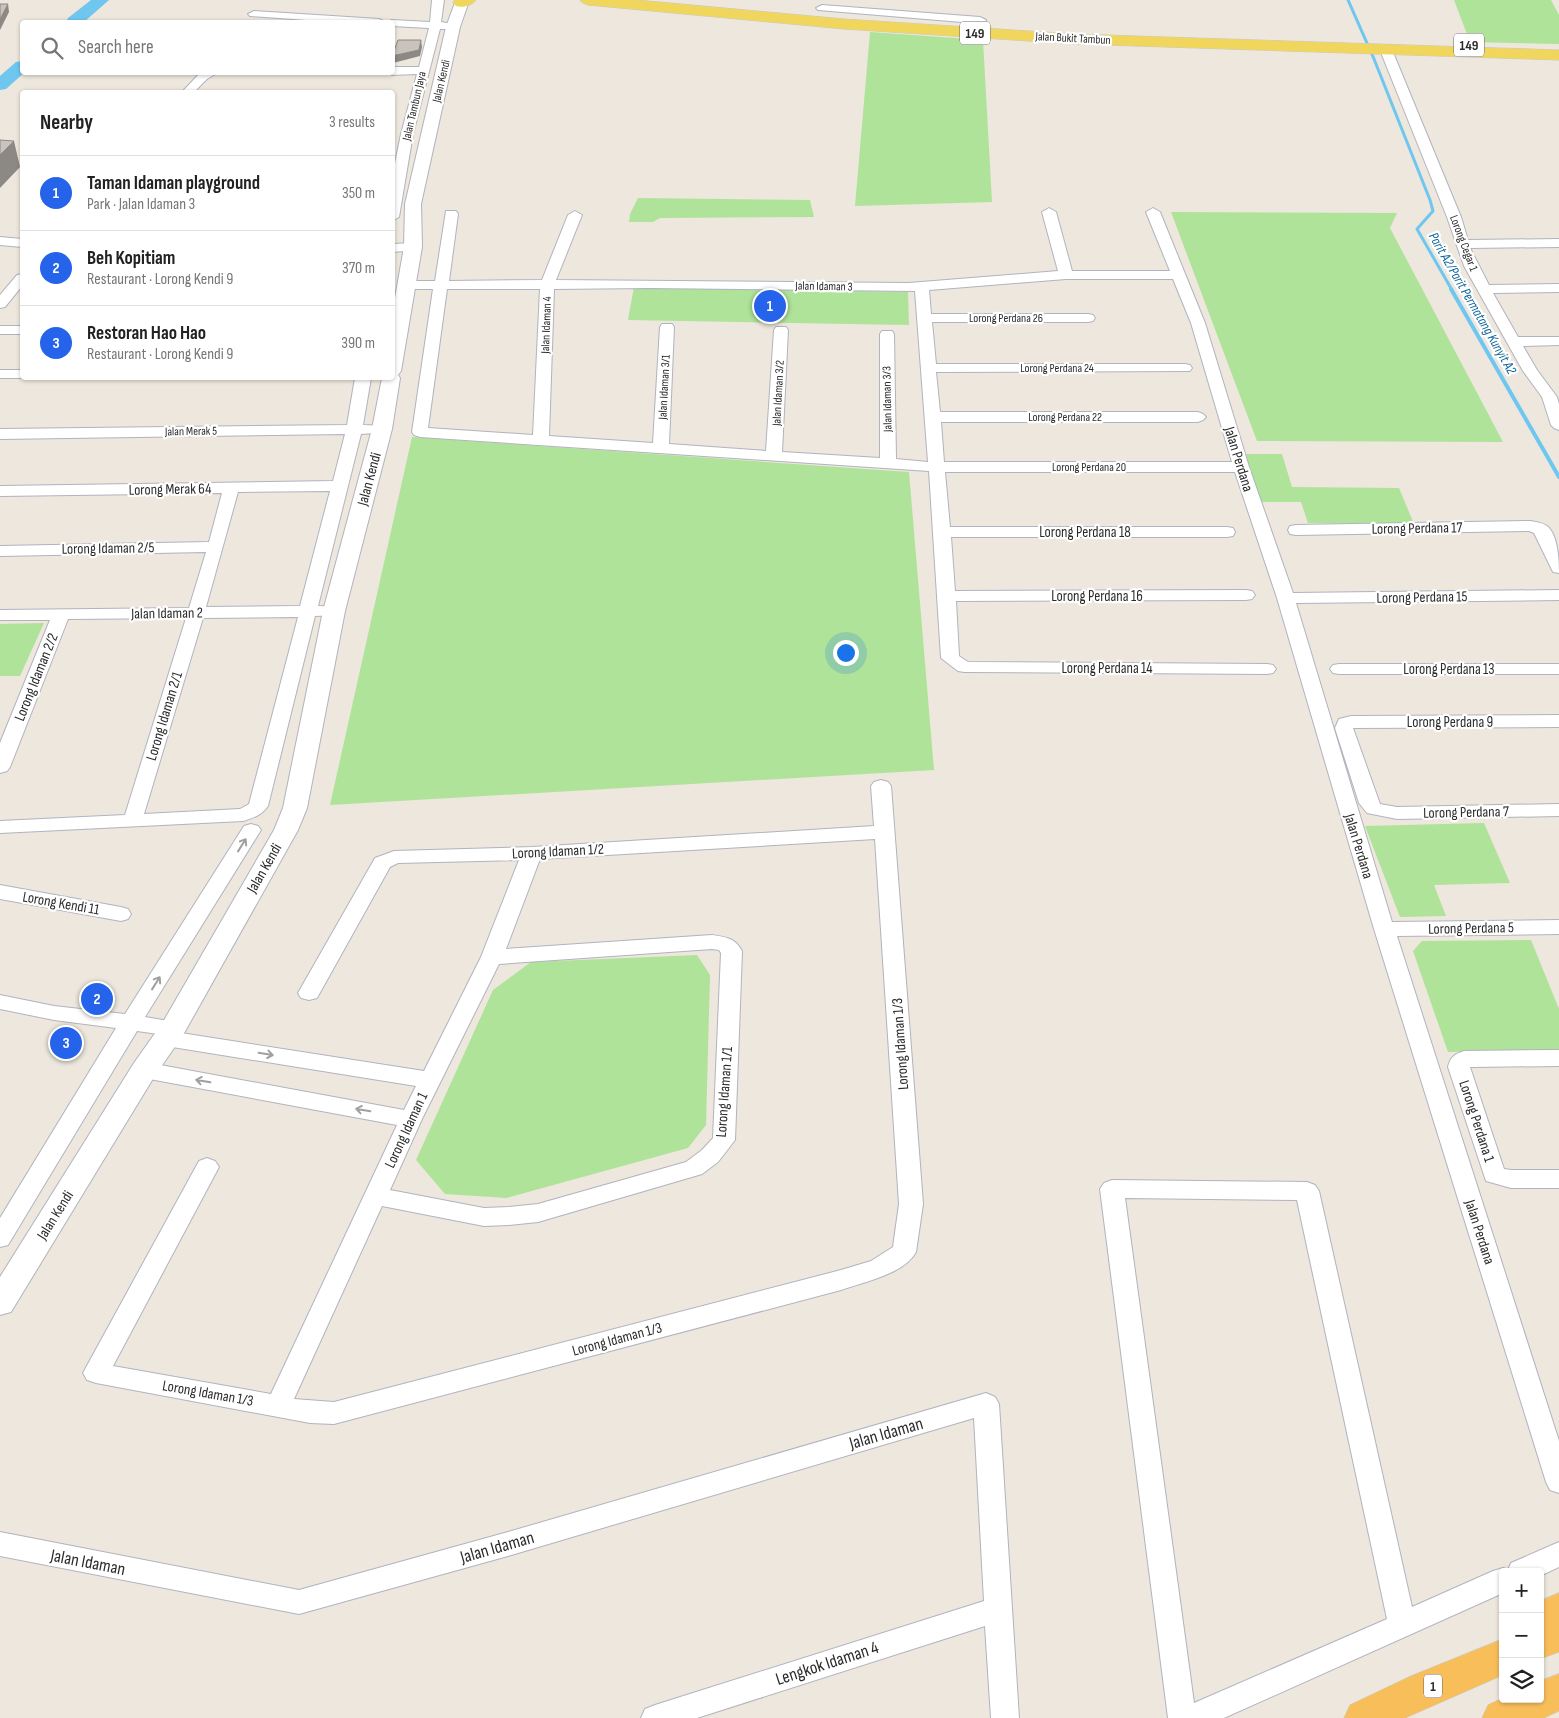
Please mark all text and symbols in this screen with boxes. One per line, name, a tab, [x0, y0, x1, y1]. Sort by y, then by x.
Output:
search box	[20, 20, 395, 75]
road number: 149	[960, 22, 990, 44]
street label: Jalan Bukit Tambun	[1034, 29, 1111, 48]
icon: search	[38, 34, 66, 62]
road number: 149	[1454, 34, 1484, 56]
text: Search here	[78, 36, 154, 59]
street label: Jalan Kendi	[429, 58, 454, 105]
street label: Jalan Tambun Jaya	[399, 70, 430, 143]
text: Nearby	[40, 110, 93, 135]
text: 3 results	[329, 113, 375, 132]
text: Taman Idaman playground	[87, 172, 260, 195]
text: 1	[53, 184, 59, 203]
text: 350 m	[342, 184, 375, 203]
text: Park · Jalan Idaman 3	[87, 195, 195, 214]
street label: Lorong Cegar 1	[1446, 213, 1481, 274]
water label: Parit A2/Parit Permatang Kunyit A2	[1425, 229, 1520, 378]
text: Beh Kopitiam	[87, 247, 175, 270]
text: 2	[52, 259, 60, 278]
text: 370 m	[342, 259, 375, 278]
text: Restaurant · Lorong Kendi 9	[87, 270, 233, 289]
street label: Jalan Idaman 3	[794, 278, 853, 294]
pin: 1	[754, 287, 786, 325]
street label: Jalan Idaman 4	[538, 296, 555, 355]
street label: Lorong Perdana 26	[969, 311, 1043, 326]
text: Restoran Hao Hao	[87, 322, 206, 345]
text: 3	[52, 334, 60, 353]
text: 390 m	[341, 334, 375, 353]
text: Restaurant · Lorong Kendi 9	[87, 345, 233, 364]
street label: Jalan Idaman 3/1	[655, 353, 674, 421]
street label: Jalan Idaman 3/2	[769, 360, 788, 427]
street label: Lorong Perdana 24	[1020, 361, 1094, 376]
street label: Jalan Idaman 3/3	[879, 366, 896, 433]
street label: Lorong Perdana 22	[1028, 410, 1102, 425]
street label: Jalan Perdana	[1219, 423, 1257, 494]
street label: Jalan Merak 5	[164, 424, 217, 439]
street label: Jalan Kendi	[353, 450, 386, 509]
street label: Lorong Perdana 20	[1052, 460, 1126, 475]
street label: Lorong Merak 64	[129, 479, 212, 500]
street label: Lorong Perdana 17	[1371, 518, 1463, 539]
street label: Lorong Perdana 18	[1039, 523, 1131, 542]
street label: Lorong Idaman 2/5	[61, 538, 155, 559]
street label: Lorong Perdana 16	[1051, 587, 1143, 606]
street label: Lorong Perdana 15	[1376, 587, 1468, 608]
street label: Jalan Idaman 2	[130, 603, 203, 624]
street label: Lorong Idaman 2/2	[10, 631, 63, 724]
your location	[833, 640, 859, 666]
street label: Lorong Perdana 14	[1061, 659, 1153, 678]
street label: Lorong Perdana 13	[1403, 660, 1495, 679]
street label: Lorong Idaman 2/1	[142, 669, 187, 763]
street label: Lorong Perdana 9	[1407, 713, 1493, 732]
street label: Lorong Perdana 7	[1423, 802, 1509, 823]
street label: Jalan Perdana	[1339, 810, 1377, 881]
one-way arrow	[237, 839, 247, 853]
street label: Jalan Kendi	[242, 840, 286, 897]
street label: Lorong Idaman 1/2	[512, 840, 604, 863]
street label: Lorong Kendi 11	[21, 887, 102, 920]
street label: Lorong Perdana 5	[1428, 918, 1514, 939]
one-way arrow	[151, 976, 161, 990]
pin: 2	[81, 980, 113, 1018]
street label: Lorong Idaman 1/3	[888, 997, 913, 1091]
pin: 3	[50, 1024, 82, 1062]
street label: Lorong Idaman 1/1	[712, 1045, 737, 1138]
one-way arrow	[257, 1050, 273, 1060]
one-way arrow	[195, 1076, 211, 1086]
street label: Lorong Perdana 1	[1454, 1078, 1499, 1165]
street label: Lorong Idaman 1	[381, 1089, 433, 1171]
one-way arrow	[355, 1105, 371, 1115]
street label: Jalan Kendi	[32, 1187, 78, 1244]
street label: Jalan Perdana	[1460, 1196, 1499, 1267]
street label: Lorong Idaman 1/3	[570, 1318, 664, 1361]
street label: Lorong Idaman 1/3	[161, 1376, 255, 1411]
street label: Jalan Idaman	[846, 1413, 925, 1454]
street label: Jalan Idaman	[457, 1527, 536, 1568]
street label: Jalan Idaman	[48, 1545, 127, 1580]
map controls	[1499, 1568, 1544, 1703]
button: +	[1499, 1568, 1544, 1613]
button: −	[1499, 1613, 1544, 1658]
street label: Lengkok Idaman 4	[773, 1637, 882, 1690]
button: layers	[1499, 1658, 1544, 1703]
road number: 1	[1424, 1674, 1442, 1698]

